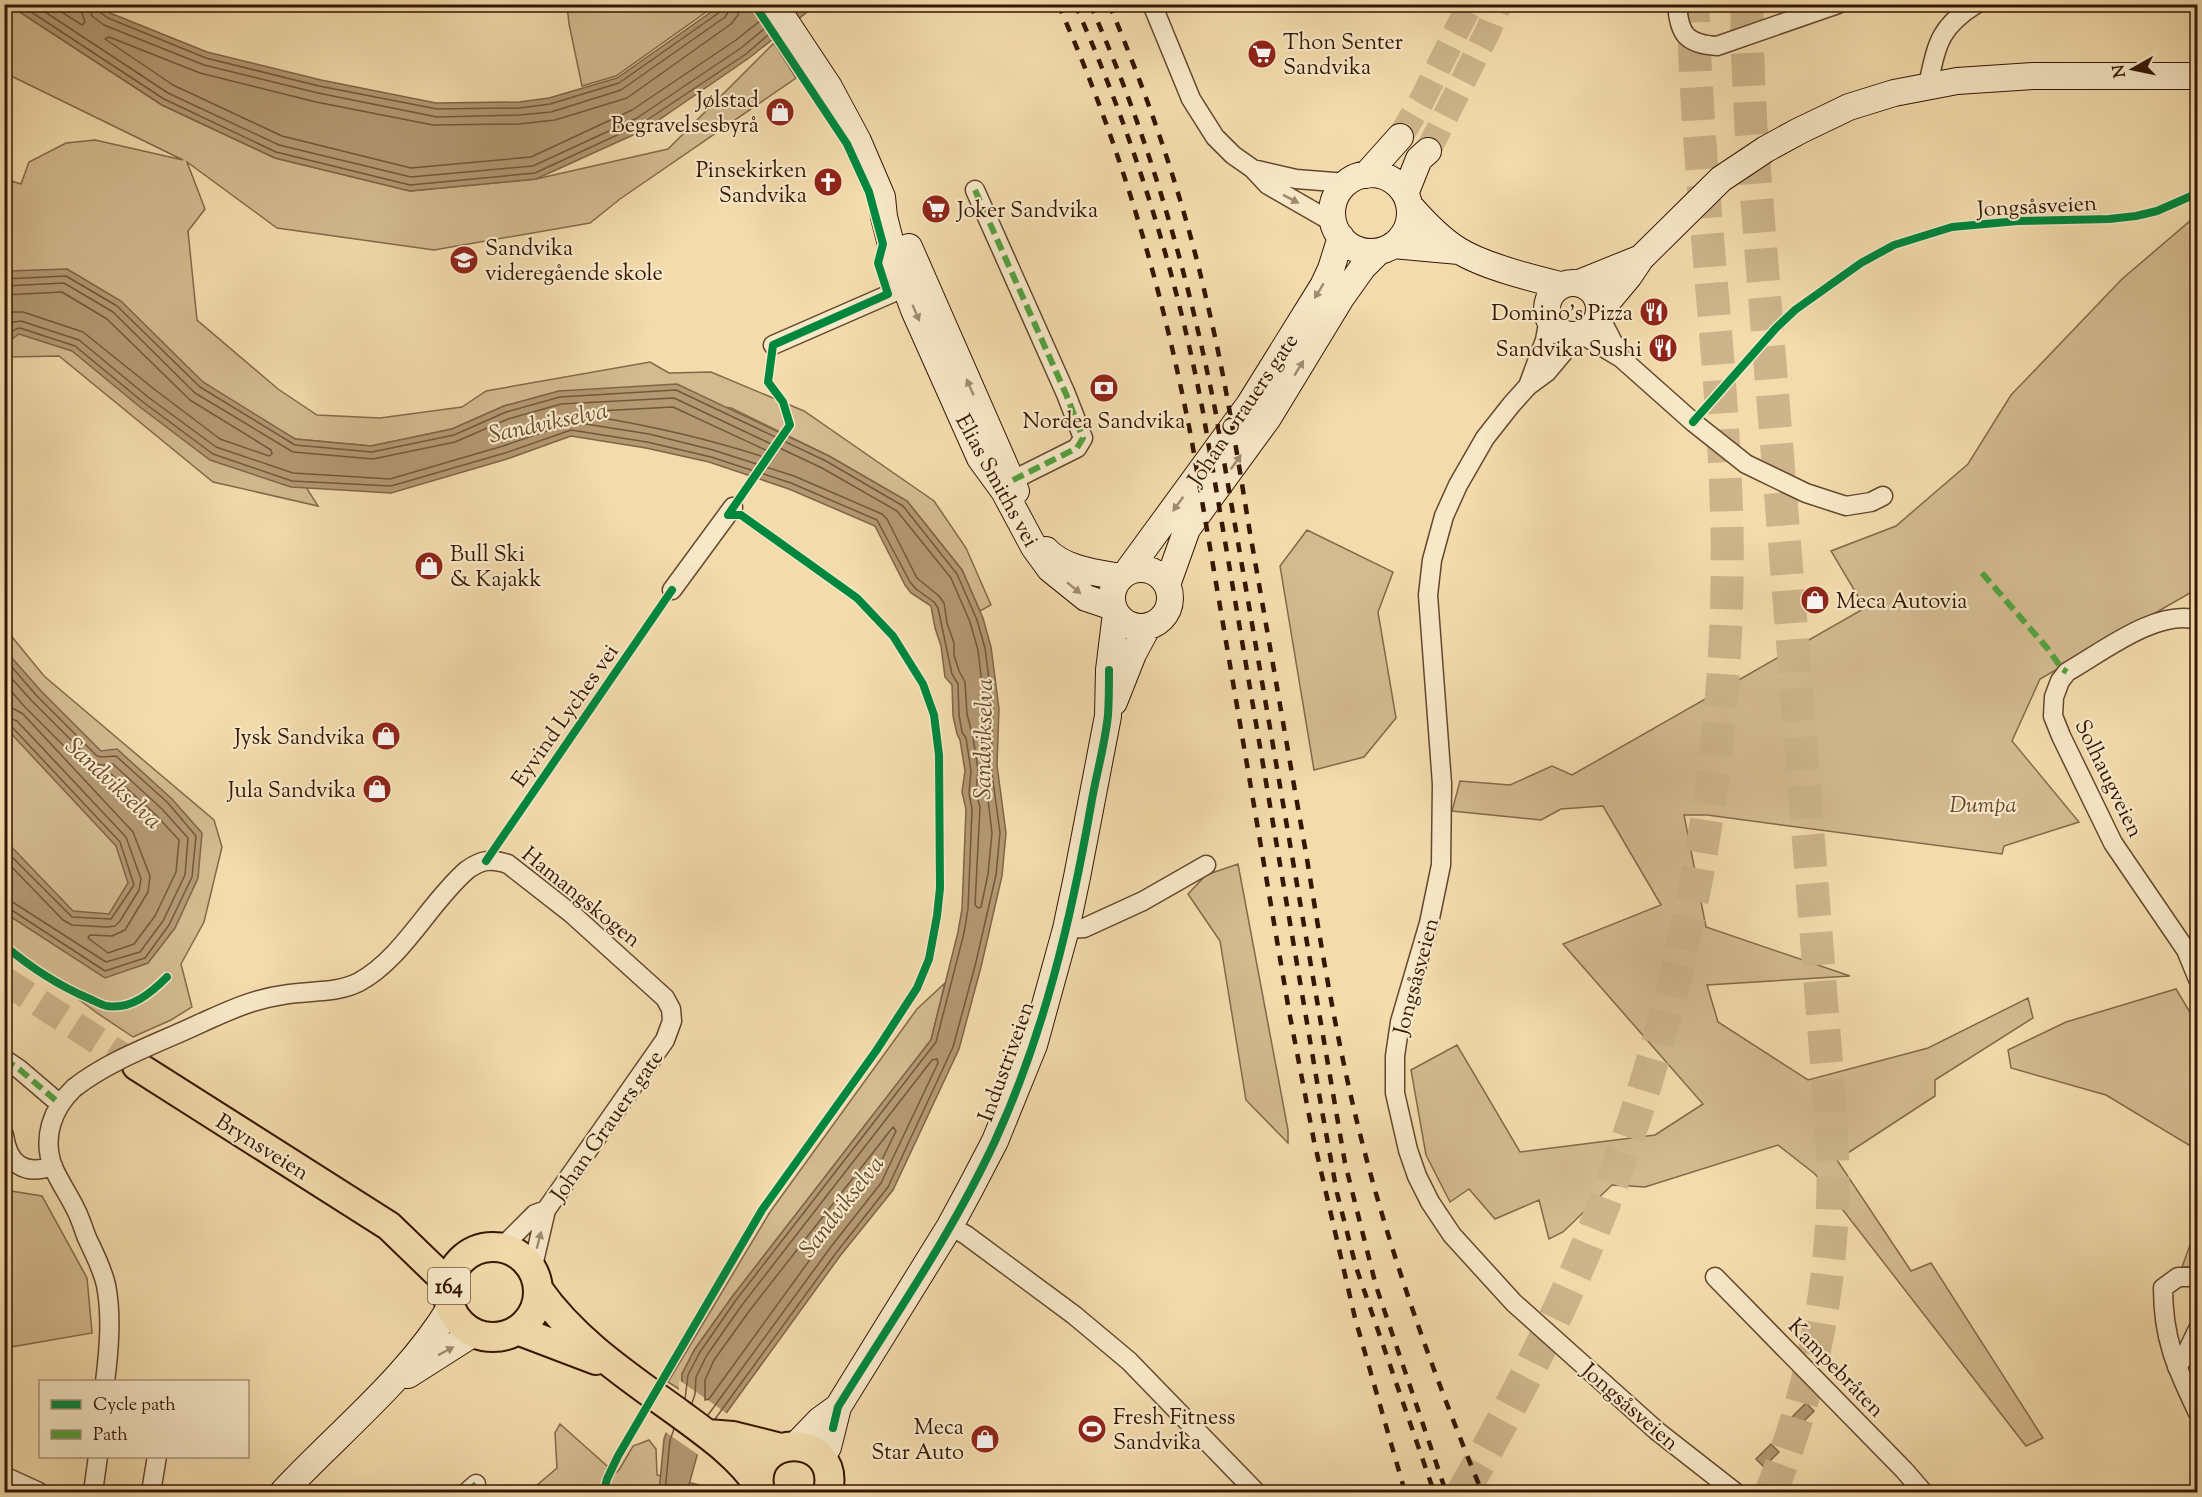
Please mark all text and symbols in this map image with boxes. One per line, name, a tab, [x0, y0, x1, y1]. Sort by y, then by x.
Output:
place label: Thon Senter Sandvika	[1283, 28, 1403, 85]
supermarket icon: Thon Senter Sandvika	[1246, 38, 1278, 70]
north arrow	[2103, 39, 2163, 99]
text: N	[2108, 63, 2133, 79]
place label: Jølstad Begravelsesbyrå	[611, 86, 759, 143]
shop icon: Jølstad Begravelsesbyrå	[764, 96, 796, 128]
place label: Pinsekirken Sandvika	[696, 156, 807, 213]
church icon: Pinsekirken Sandvika	[812, 166, 844, 198]
street label: Jongsåsveien	[1975, 189, 2098, 227]
supermarket icon: Joker Sandvika	[920, 193, 952, 225]
one-way arrow	[1283, 194, 1300, 204]
place label: Joker Sandvika	[956, 196, 1098, 228]
place label: Sandvika videregående skole	[485, 234, 663, 291]
school or university icon: Sandvika videregående skole	[448, 244, 480, 276]
one-way arrow	[1314, 283, 1325, 299]
restaurant icon: Domino's Pizza	[1638, 296, 1670, 328]
place label: Domino's Pizza	[1491, 299, 1633, 331]
one-way arrow	[912, 304, 921, 322]
street label: Johan Grauers gate	[1181, 328, 1308, 494]
restaurant icon: Sandvika Sushi	[1647, 332, 1679, 364]
place label: Sandvika Sushi	[1496, 335, 1642, 367]
one-way arrow	[1293, 360, 1304, 376]
bank icon: Nordea Sandvika	[1088, 372, 1120, 404]
one-way arrow	[965, 378, 974, 395]
water label: Sandvikselva	[486, 395, 611, 453]
place label: Nordea Sandvika	[1023, 407, 1185, 439]
street label: Elias Smiths vei	[946, 409, 1045, 554]
one-way arrow	[1230, 455, 1242, 471]
one-way arrow	[1173, 496, 1185, 511]
place label: Bull Ski & Kajakk	[450, 540, 542, 597]
shop icon: Bull Ski & Kajakk	[413, 550, 445, 582]
one-way arrow	[1066, 582, 1082, 595]
shop icon: Meca Autovia	[1799, 584, 1831, 616]
place label: Meca Autovia	[1836, 587, 1968, 619]
street label: Eyvind Lyches vei	[505, 639, 628, 795]
water label: Sandvikselva	[967, 678, 1003, 800]
street label: Solhaugveien	[2065, 715, 2150, 844]
shop icon: Jysk Sandvika	[370, 720, 402, 752]
place label: Jysk Sandvika	[233, 723, 365, 755]
water label: Sandvikselva	[57, 731, 169, 838]
shop icon: Jula Sandvika	[361, 773, 393, 805]
place label: Jula Sandvika	[227, 776, 356, 808]
park label: Dumpa	[1949, 791, 2017, 823]
street label: Hamangskogen	[513, 840, 647, 957]
street label: Jongsåsveien	[1387, 915, 1449, 1040]
street label: Industriveien	[971, 997, 1044, 1127]
street label: Johan Grauers gate	[544, 1045, 673, 1210]
street label: Brynsveien	[208, 1107, 315, 1190]
water label: Sandvikselva	[792, 1149, 893, 1265]
one-way arrow	[535, 1231, 544, 1249]
road number: 164	[428, 1268, 470, 1304]
street label: Kampebråten	[1779, 1312, 1891, 1426]
one-way arrow	[438, 1346, 455, 1356]
street label: Jongsåsveien	[1573, 1356, 1685, 1460]
legend	[39, 1380, 249, 1458]
text: Cycle path	[93, 1393, 176, 1419]
place label: Fresh Fitness Sandvika	[1113, 1403, 1235, 1460]
place label: Meca Star Auto	[871, 1413, 964, 1470]
sports icon: Fresh Fitness Sandvika	[1076, 1413, 1108, 1445]
text: Path	[93, 1423, 128, 1449]
shop icon: Meca Star Auto	[969, 1423, 1001, 1455]

